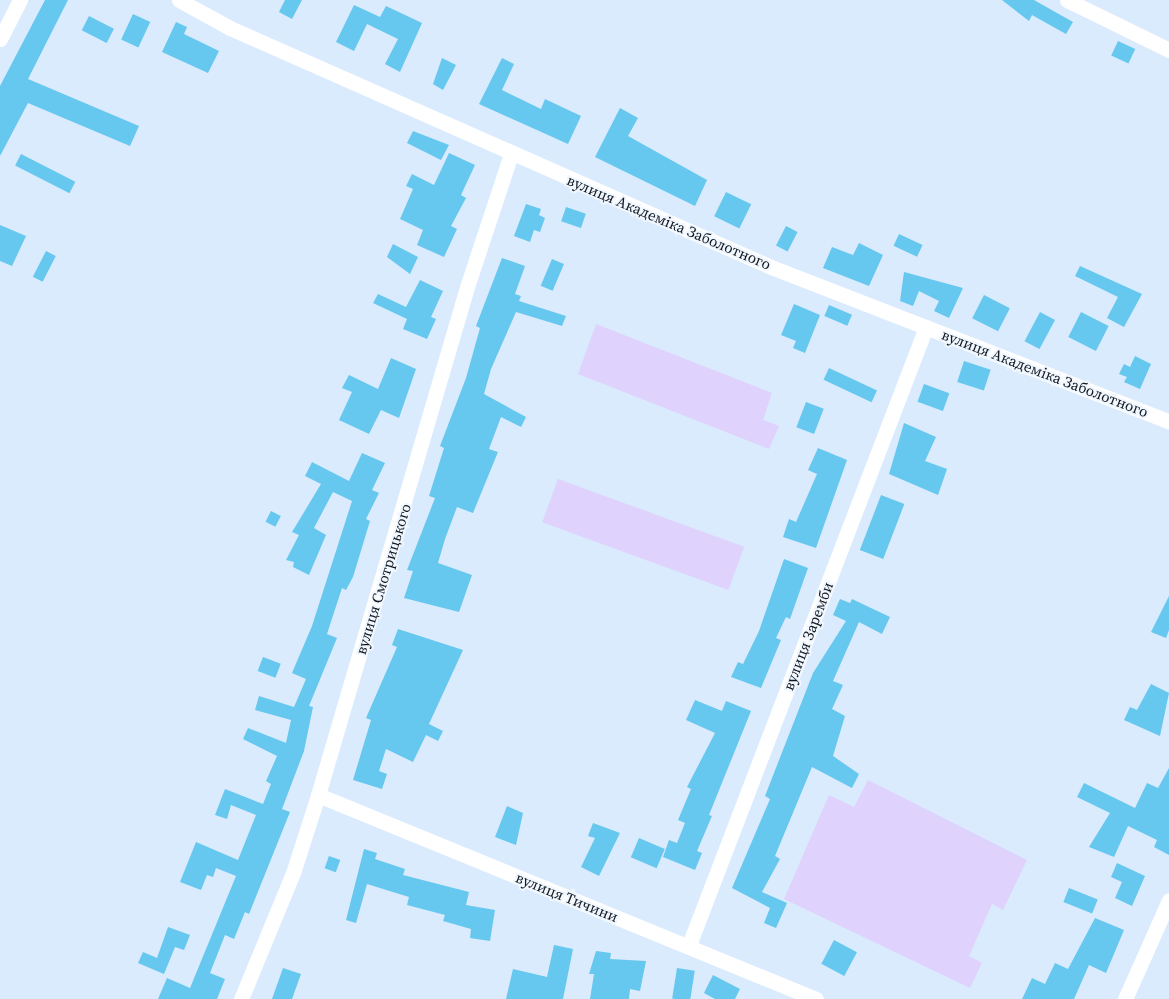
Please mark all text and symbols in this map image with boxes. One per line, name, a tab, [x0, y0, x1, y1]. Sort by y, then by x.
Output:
street label: вулиця Академіка Заболотного	[564, 171, 774, 273]
street label: вулиця Академіка Заболотного	[939, 325, 1151, 421]
street label: вулиця Смотрицького	[351, 501, 415, 657]
street label: вулиця Заремби	[779, 579, 837, 693]
street label: вулиця Тичини	[513, 868, 621, 926]

